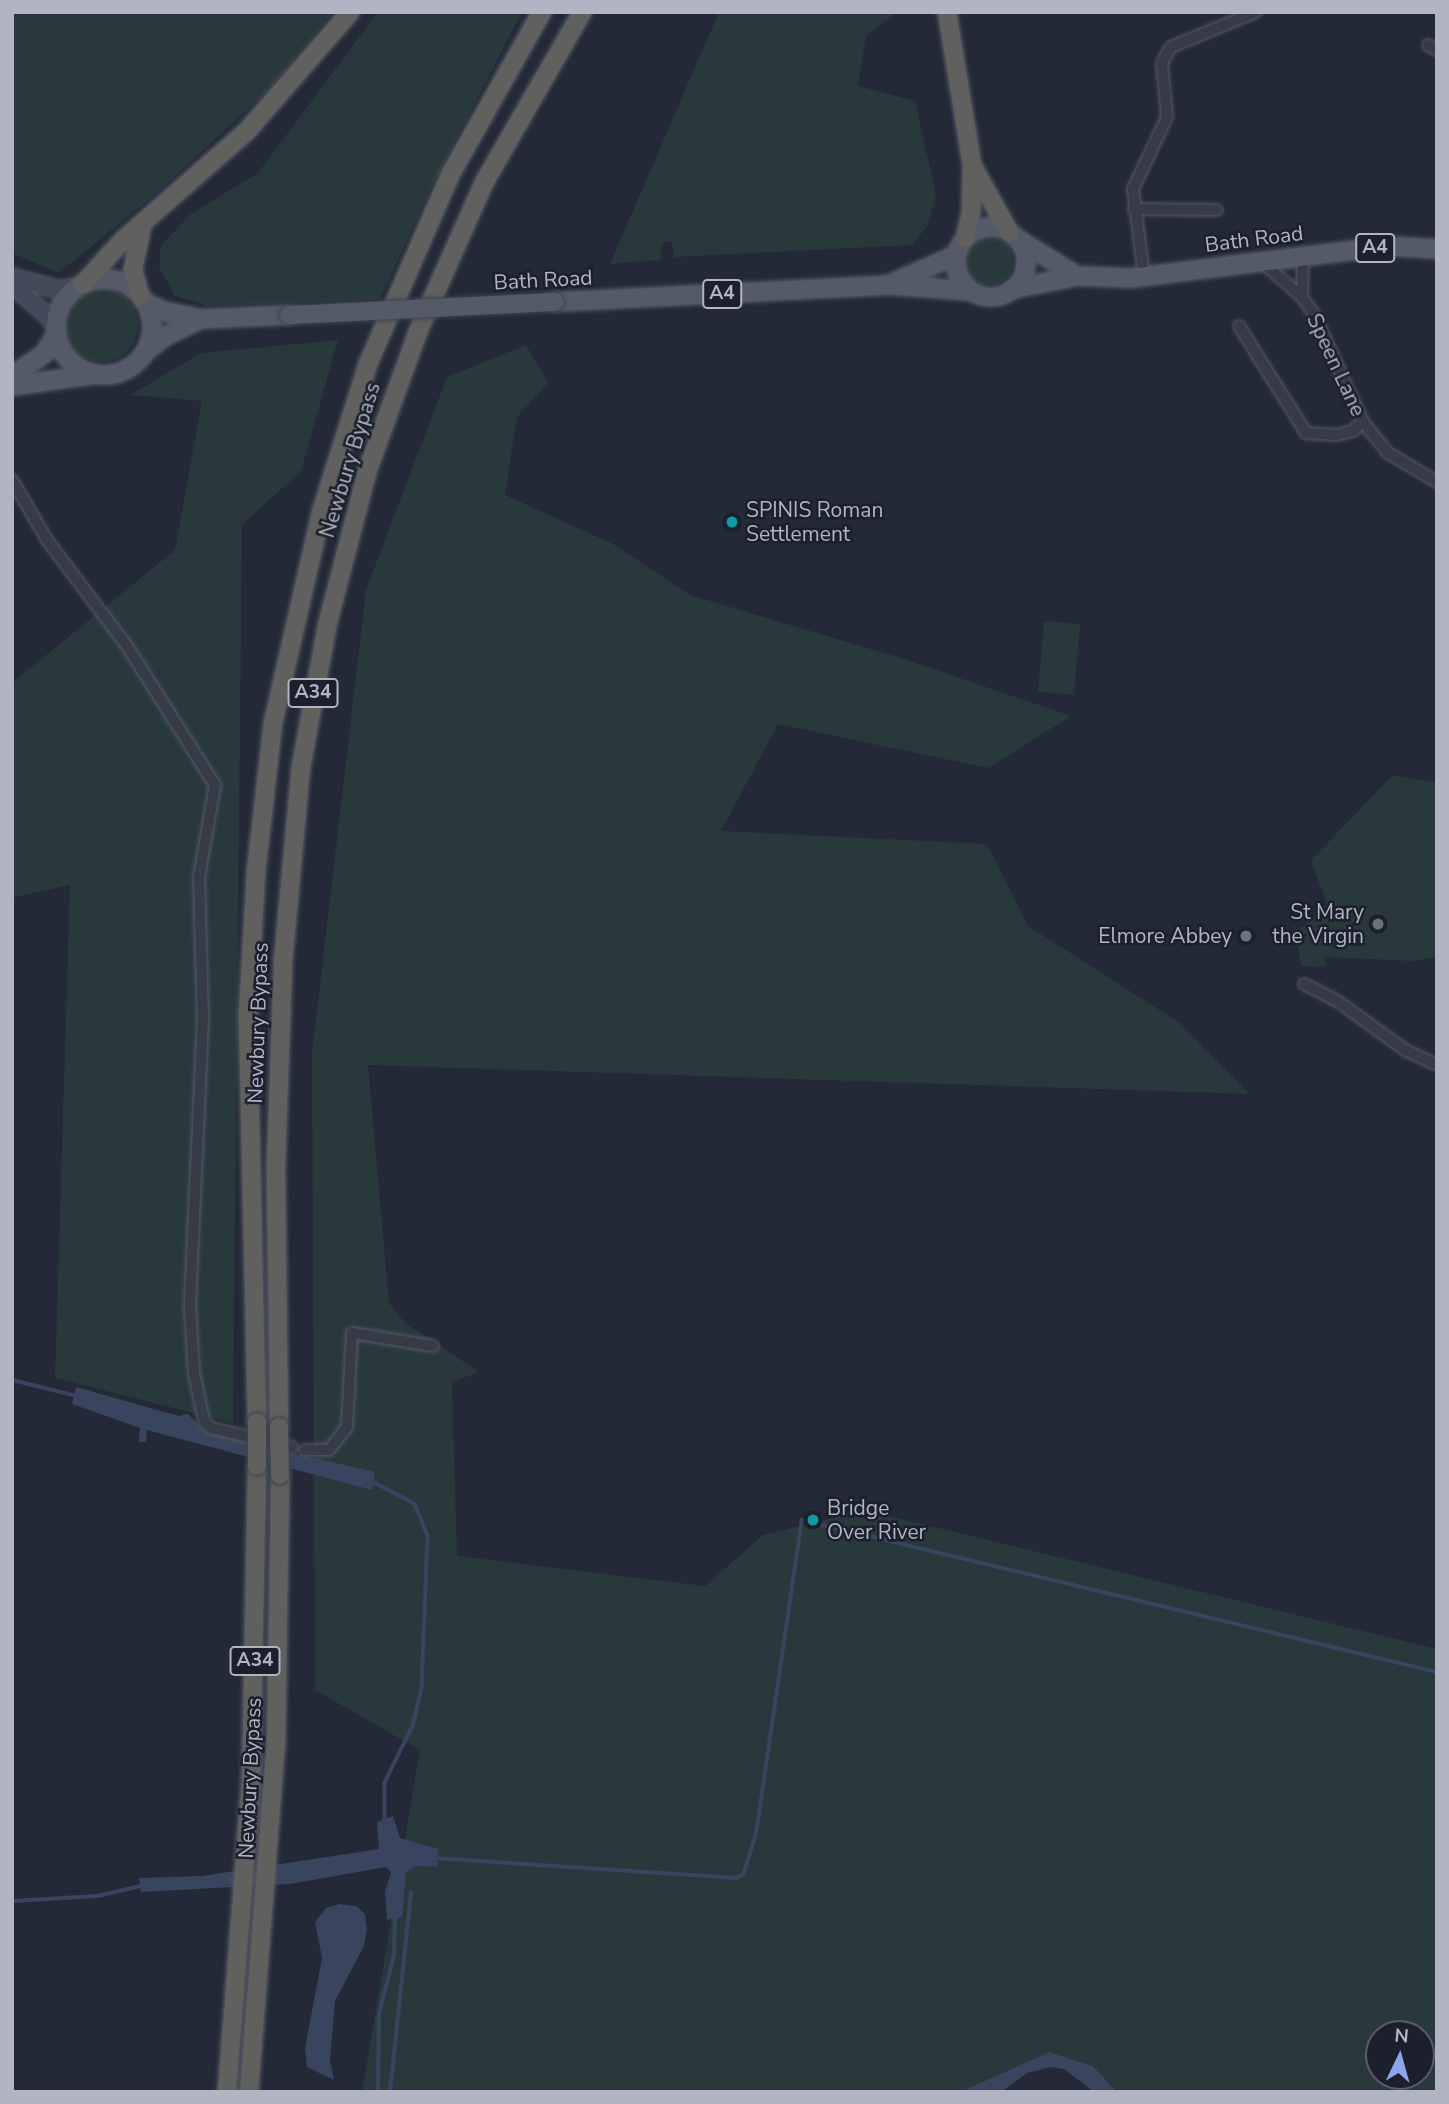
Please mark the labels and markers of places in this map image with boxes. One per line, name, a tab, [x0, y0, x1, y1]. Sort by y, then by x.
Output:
place label: SPINIS Roman Settlement	[746, 497, 883, 547]
marker: SPINIS Roman Settlement	[724, 514, 740, 530]
place label: St Mary the Virgin	[1272, 899, 1364, 949]
marker: St Mary the Virgin	[1370, 916, 1386, 932]
place label: Elmore Abbey	[1098, 923, 1232, 949]
marker: Elmore Abbey	[1238, 928, 1254, 944]
place label: Bridge Over River	[827, 1495, 926, 1545]
marker: Bridge Over River	[805, 1512, 821, 1528]

